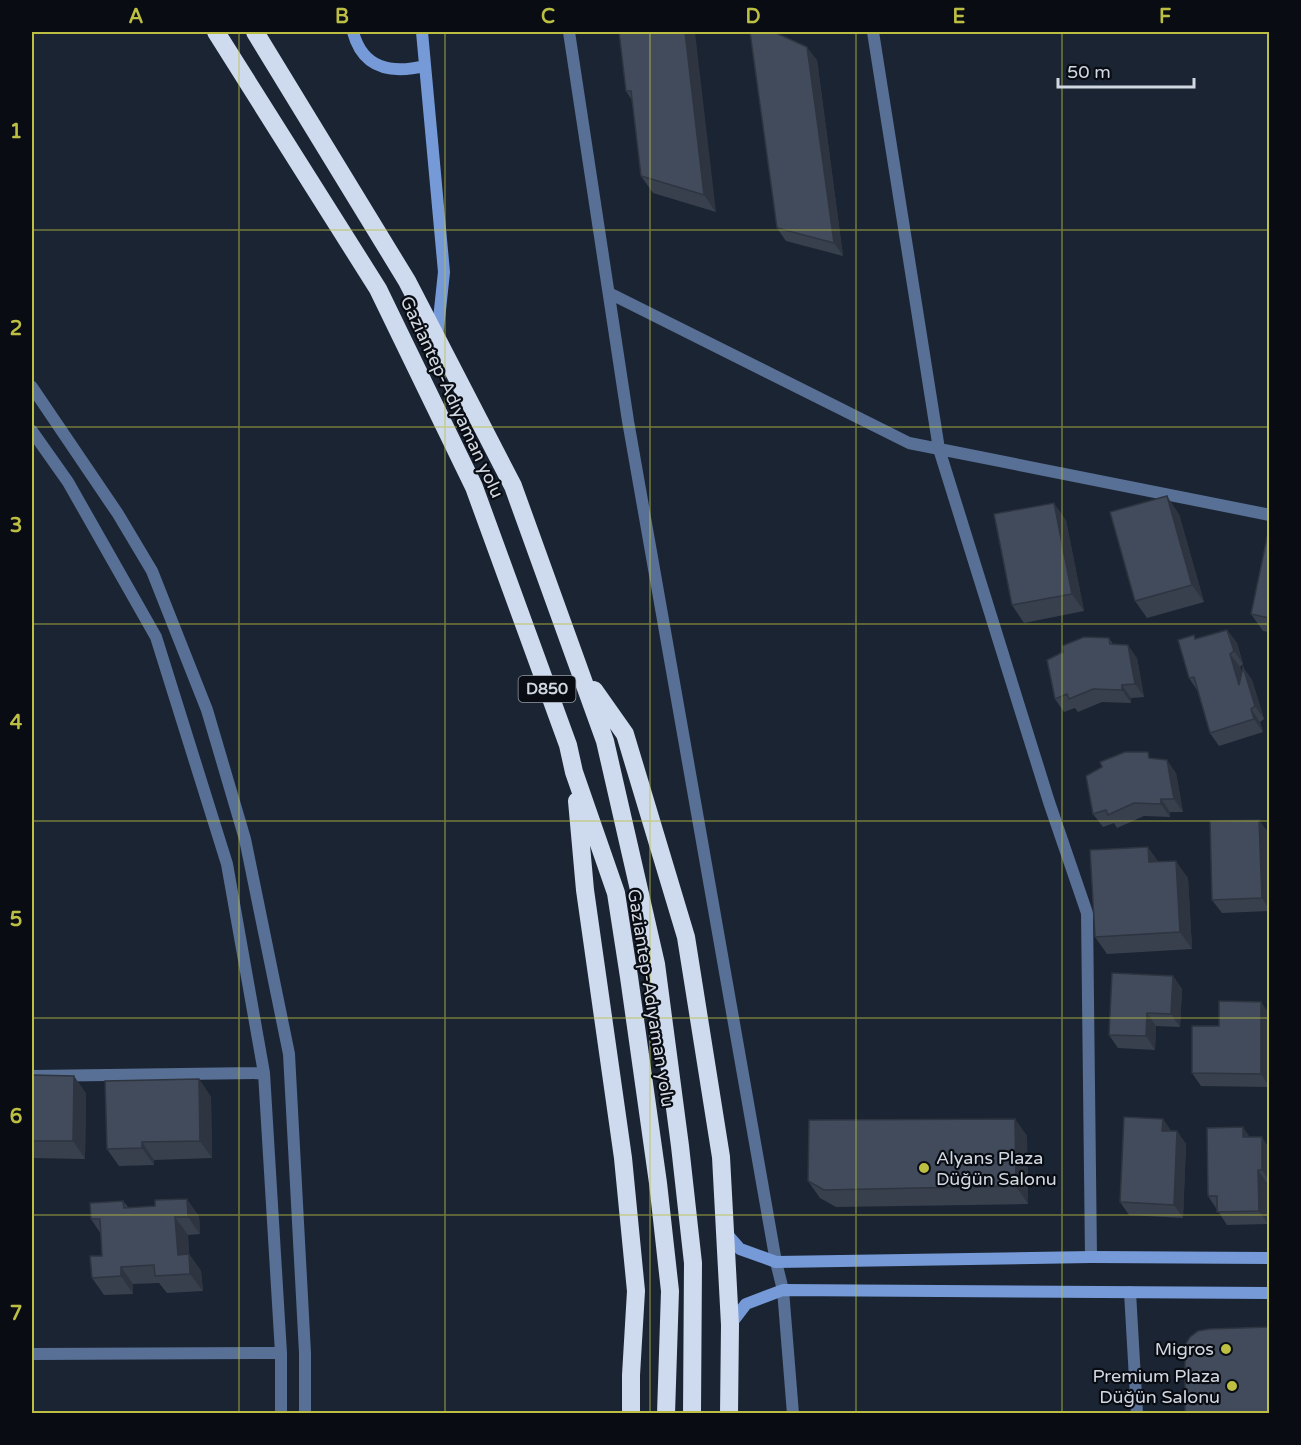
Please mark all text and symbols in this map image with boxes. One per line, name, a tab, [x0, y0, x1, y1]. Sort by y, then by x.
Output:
text: A	[129, 5, 144, 29]
text: B	[335, 5, 349, 29]
text: C	[541, 5, 555, 29]
text: D	[745, 5, 761, 29]
text: E	[953, 5, 966, 29]
text: F	[1159, 5, 1171, 29]
scale bar	[1058, 51, 1194, 89]
text: 50 m	[1067, 61, 1111, 83]
text: 1	[10, 120, 22, 144]
street label: Gaziantep-Adıyaman yolu	[395, 292, 509, 502]
text: 2	[10, 317, 22, 341]
text: 3	[10, 514, 22, 538]
road number: D850	[518, 676, 576, 702]
text: 4	[10, 711, 23, 735]
street label: Gaziantep-Adıyaman yolu	[623, 887, 679, 1109]
text: 5	[10, 908, 22, 932]
text: 6	[10, 1105, 22, 1129]
place label: Alyans Plaza Düğün Salonu	[936, 1147, 1057, 1190]
marker: Alyans Plaza Düğün Salonu	[917, 1161, 931, 1175]
text: 7	[10, 1302, 22, 1326]
place label: Migros	[1155, 1338, 1214, 1360]
marker: Migros	[1219, 1342, 1233, 1356]
place label: Premium Plaza Düğün Salonu	[1092, 1365, 1220, 1408]
marker: Premium Plaza Düğün Salonu	[1225, 1379, 1239, 1393]

